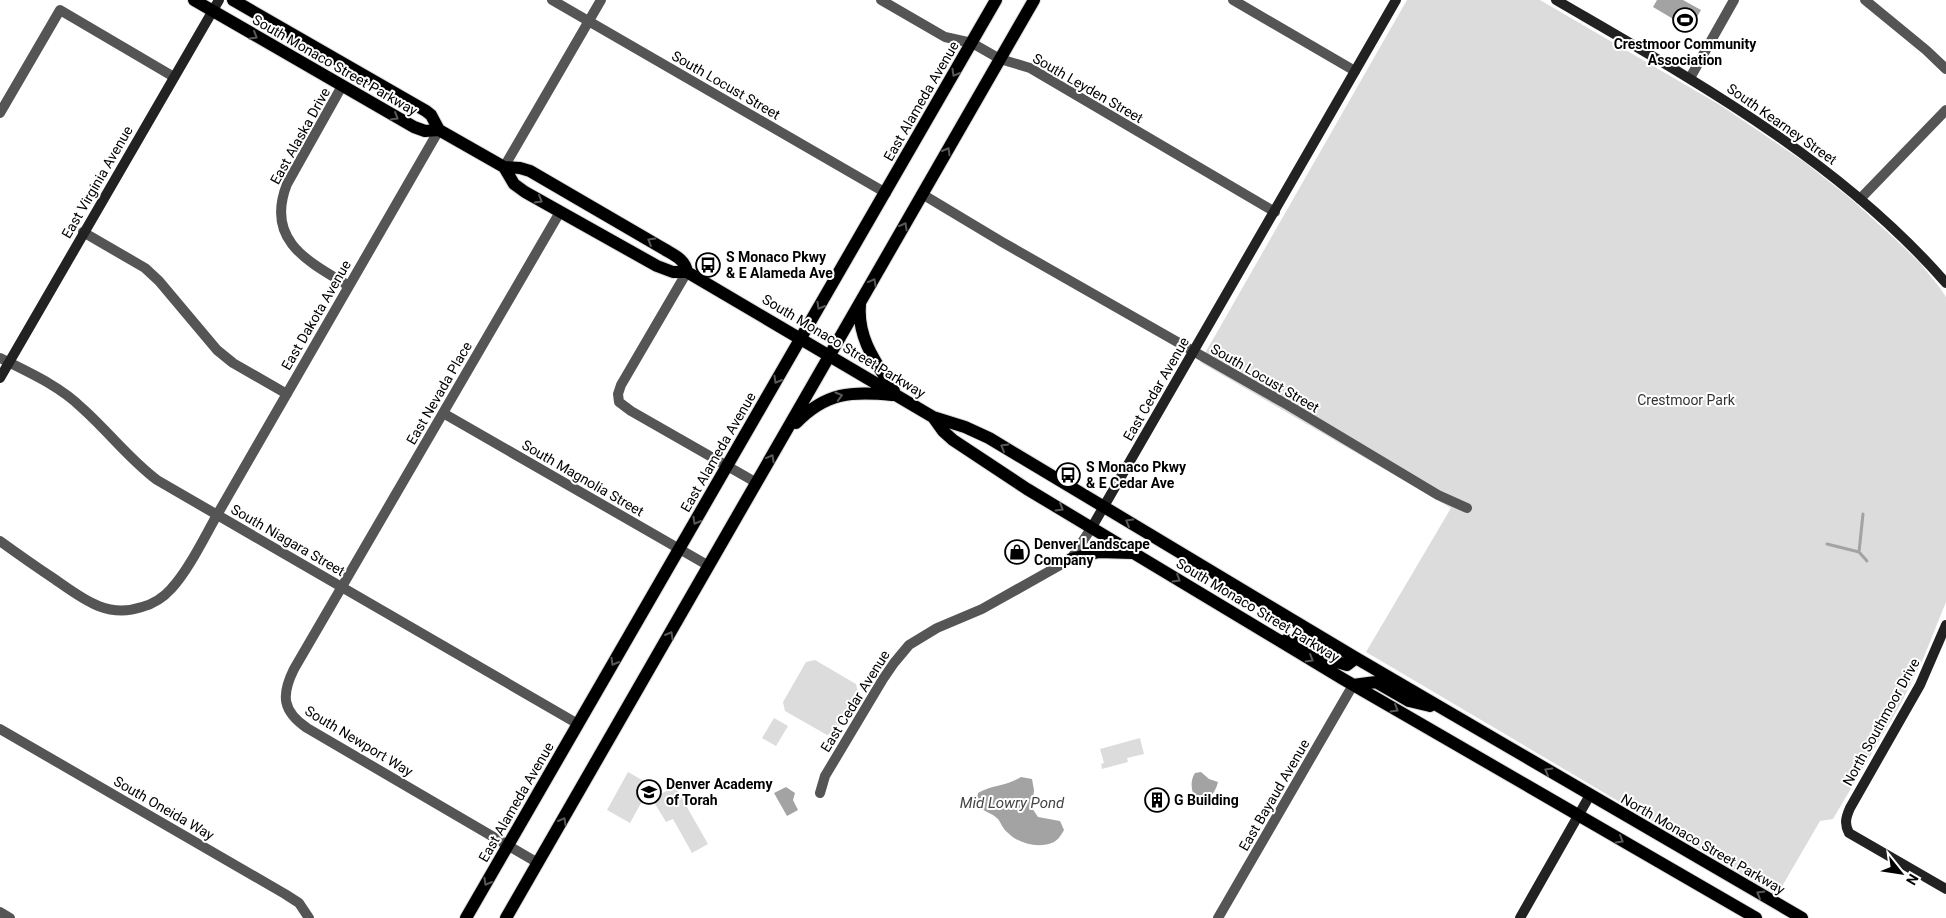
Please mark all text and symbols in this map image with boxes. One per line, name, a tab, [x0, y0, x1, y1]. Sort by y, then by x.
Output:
sports icon: Crestmoor Community Association	[1672, 7, 1698, 33]
street label: South Monaco Street Parkway	[250, 11, 420, 119]
one-way arrow	[249, 29, 258, 39]
place label: Crestmoor Community Association	[1614, 36, 1757, 68]
street label: East Alameda Avenue	[880, 38, 962, 164]
street label: South Locust Street	[669, 47, 783, 123]
street label: South Leyden Street	[1030, 50, 1146, 126]
one-way arrow	[951, 67, 961, 76]
street label: South Kearney Street	[1724, 80, 1840, 168]
street label: East Alaska Drive	[267, 85, 333, 187]
one-way arrow	[390, 110, 399, 120]
street label: East Virginia Avenue	[58, 123, 136, 241]
one-way arrow	[940, 148, 950, 157]
one-way arrow	[534, 193, 543, 203]
one-way arrow	[897, 223, 907, 232]
one-way arrow	[648, 238, 657, 248]
place label: S Monaco Pkwy & E Alameda Ave	[726, 249, 833, 281]
bus stop icon: S Monaco Pkwy & E Alameda Ave	[695, 252, 721, 278]
street label: East Dakota Avenue	[278, 257, 354, 373]
one-way arrow	[866, 278, 876, 287]
street label: South Monaco Street Parkway	[760, 291, 929, 401]
one-way arrow	[816, 300, 826, 309]
street label: East Cedar Avenue	[1120, 334, 1192, 444]
street label: East Nevada Place	[403, 339, 475, 447]
street label: South Locust Street	[1208, 340, 1322, 416]
one-way arrow	[773, 375, 783, 384]
street label: East Alameda Avenue	[677, 389, 759, 515]
one-way arrow	[834, 391, 842, 401]
park label: Crestmoor Park	[1637, 392, 1736, 408]
street label: South Magnolia Street	[519, 437, 647, 520]
one-way arrow	[1000, 443, 1009, 453]
one-way arrow	[765, 455, 775, 464]
place label: S Monaco Pkwy & E Cedar Ave	[1086, 459, 1187, 491]
bus stop icon: S Monaco Pkwy & E Cedar Ave	[1055, 462, 1081, 488]
street label: South Niagara Street	[228, 501, 348, 579]
one-way arrow	[1054, 502, 1063, 512]
one-way arrow	[692, 516, 702, 525]
one-way arrow	[1126, 518, 1135, 528]
place label: Denver Landscape Company	[1034, 536, 1150, 568]
shop icon: Denver Landscape Company	[1004, 539, 1030, 565]
street label: South Monaco Street Parkway	[1174, 555, 1343, 665]
one-way arrow	[1171, 572, 1180, 582]
one-way arrow	[664, 631, 674, 640]
street label: East Cedar Avenue	[817, 647, 893, 755]
one-way arrow	[1304, 652, 1313, 662]
one-way arrow	[611, 656, 621, 665]
street label: North Southmoor Drive	[1839, 656, 1923, 788]
street label: South Newport Way	[302, 702, 416, 780]
one-way arrow	[1390, 703, 1399, 713]
street label: East Bayaud Avenue	[1236, 736, 1312, 854]
street label: East Alameda Avenue	[475, 739, 557, 865]
one-way arrow	[1544, 767, 1553, 777]
street label: South Oneida Way	[111, 773, 217, 843]
place label: Denver Academy of Torah	[666, 776, 773, 808]
school or university icon: Denver Academy of Torah	[636, 779, 662, 805]
building icon: G Building	[1144, 787, 1170, 813]
street label: North Monaco Street Parkway	[1618, 790, 1788, 898]
place label: G Building	[1174, 792, 1239, 808]
water label: Mid Lowry Pond	[960, 794, 1065, 812]
one-way arrow	[556, 817, 566, 826]
one-way arrow	[1614, 834, 1623, 844]
north arrow	[1876, 848, 1926, 898]
text: N	[1903, 871, 1922, 888]
one-way arrow	[483, 876, 493, 885]
one-way arrow	[1756, 890, 1765, 900]

